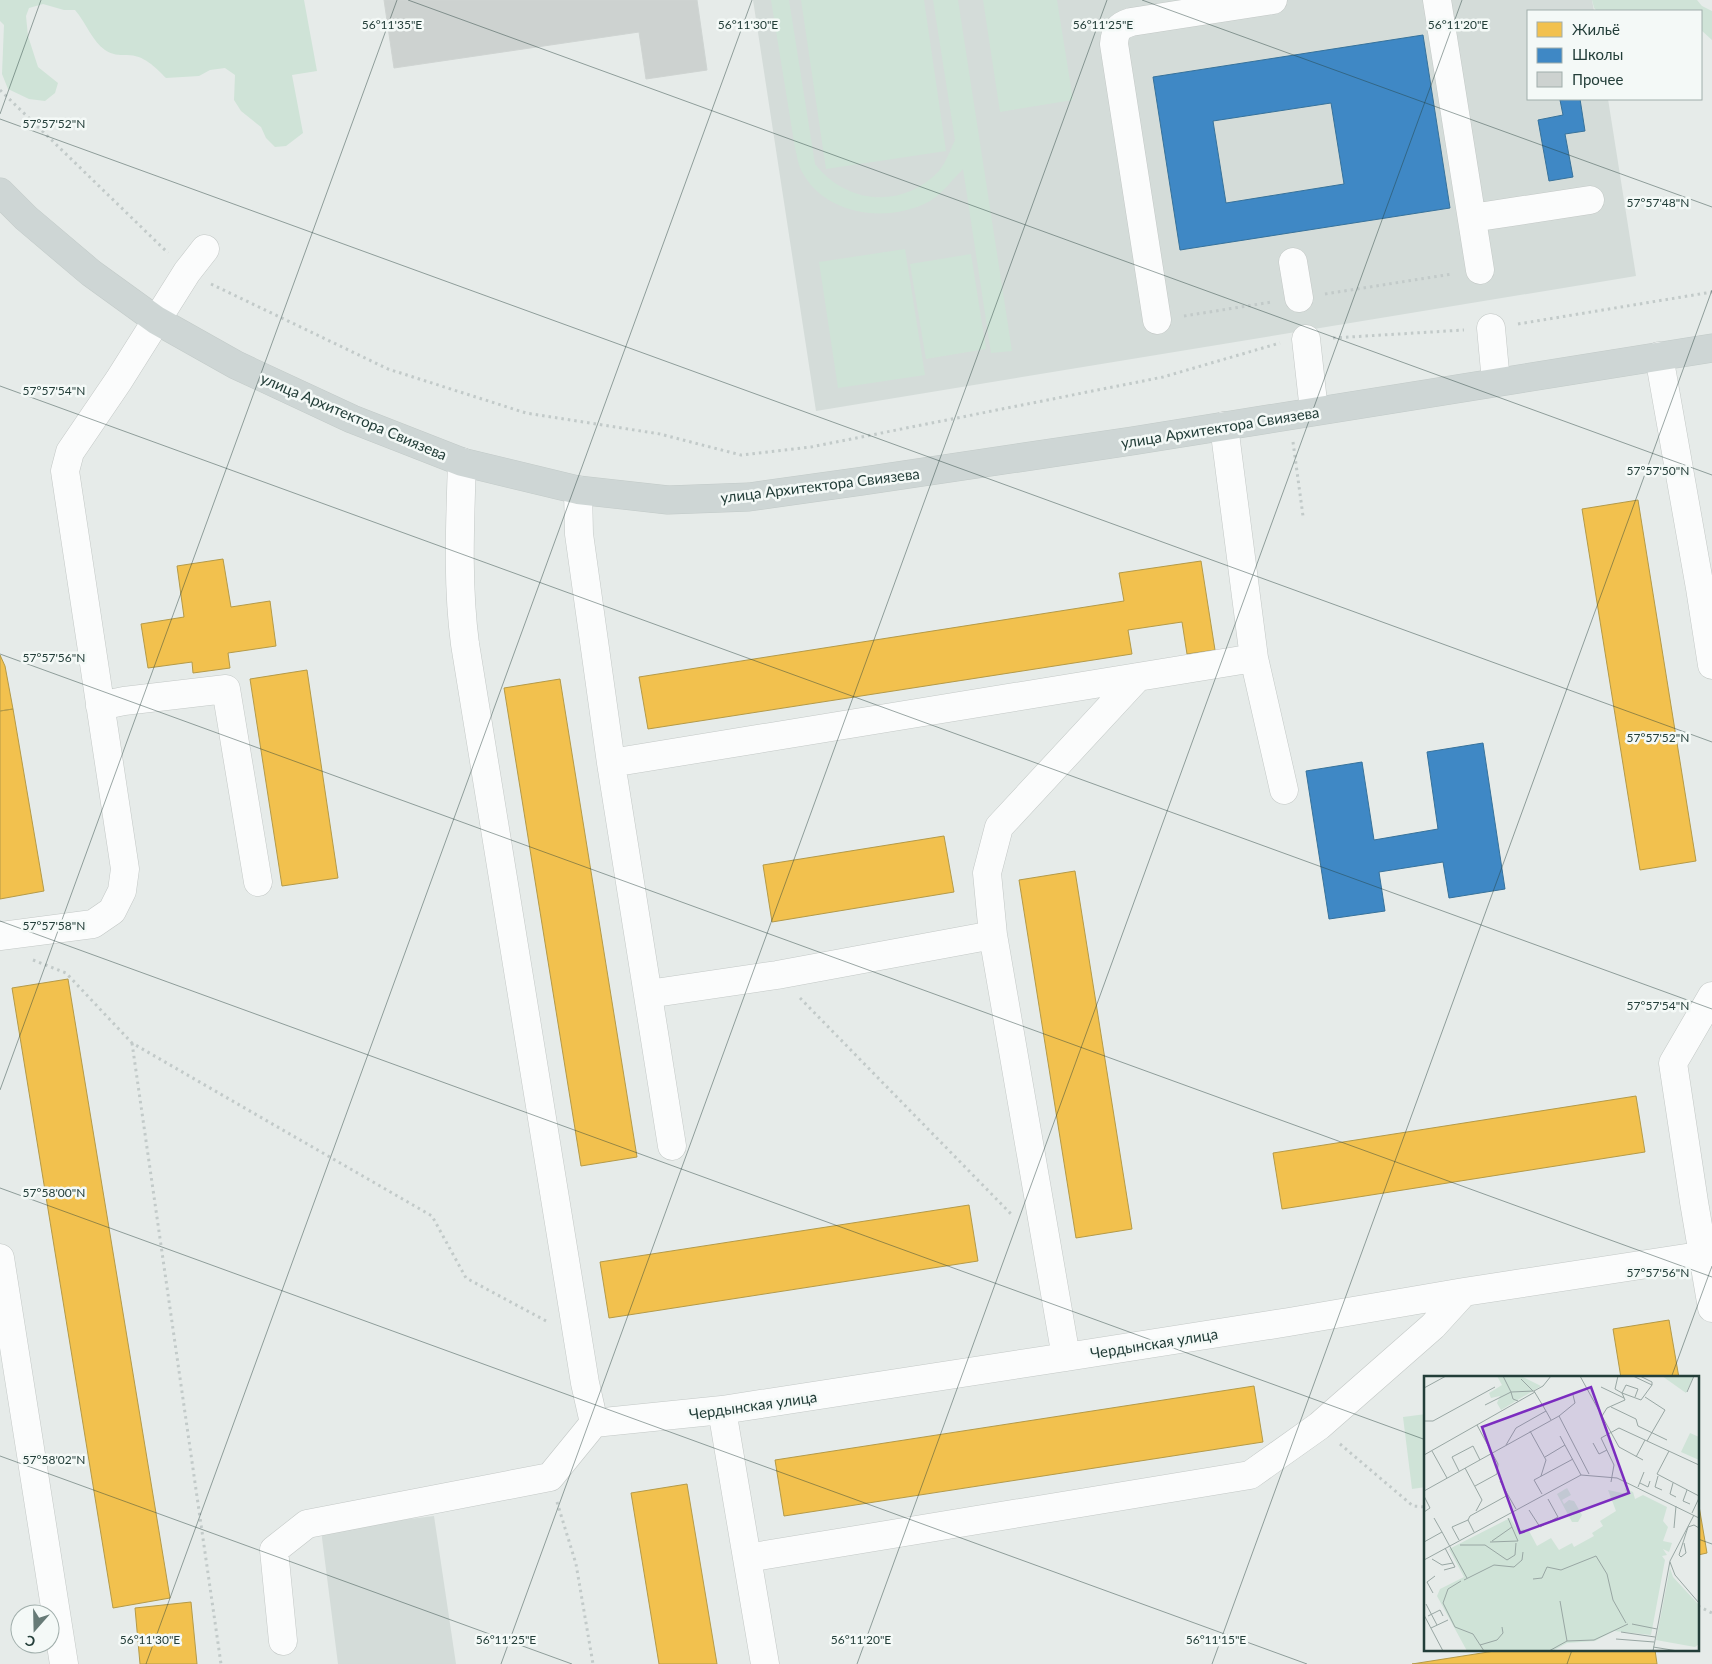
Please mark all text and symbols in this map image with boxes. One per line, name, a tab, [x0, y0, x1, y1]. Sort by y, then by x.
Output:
legend	[1527, 10, 1702, 100]
text: 56°11'35"E	[362, 17, 422, 32]
text: 56°11'30"E	[718, 17, 778, 32]
text: 56°11'25"E	[1073, 17, 1133, 32]
text: 56°11'20"E	[1428, 17, 1488, 32]
text: Жильё	[1572, 20, 1620, 38]
text: Школы	[1572, 45, 1623, 63]
text: Прочее	[1572, 70, 1623, 88]
text: 57°57'52"N	[23, 116, 85, 131]
text: 57°57'48"N	[1627, 195, 1689, 210]
street label: улица Архитектора Свиязева	[258, 369, 450, 463]
text: 57°57'54"N	[23, 383, 85, 398]
street label: улица Архитектора Свиязева	[1120, 402, 1320, 452]
text: 57°57'50"N	[1627, 463, 1689, 478]
street label: улица Архитектора Свиязева	[719, 464, 921, 506]
text: 57°57'56"N	[23, 650, 85, 665]
text: 57°57'52"N	[1627, 730, 1689, 745]
text: 57°57'58"N	[23, 918, 85, 933]
text: 57°57'54"N	[1627, 998, 1689, 1013]
text: 57°58'00"N	[23, 1185, 85, 1200]
text: 57°57'56"N	[1627, 1265, 1689, 1280]
street label: Чердынская улица	[1089, 1324, 1219, 1362]
inset map	[1424, 1376, 1700, 1652]
street label: Чердынская улица	[688, 1387, 818, 1423]
text: 57°58'02"N	[23, 1452, 85, 1467]
north arrow	[10, 1604, 60, 1654]
text: С	[22, 1632, 38, 1651]
text: 56°11'30"E	[120, 1632, 180, 1647]
text: 56°11'25"E	[476, 1632, 536, 1647]
text: 56°11'20"E	[831, 1632, 891, 1647]
text: 56°11'15"E	[1186, 1632, 1246, 1647]

